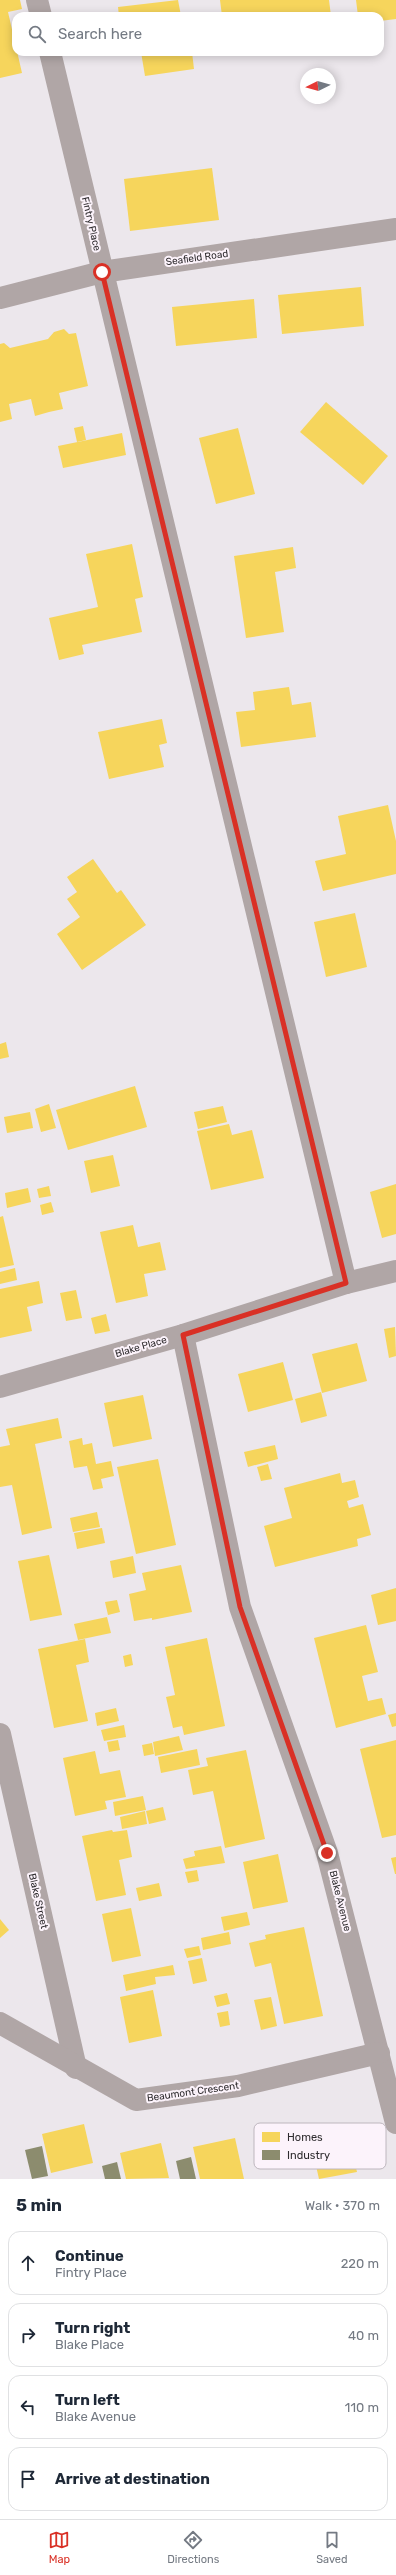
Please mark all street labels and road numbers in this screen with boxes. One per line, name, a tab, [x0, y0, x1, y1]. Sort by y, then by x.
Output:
street label: Fintry Place	[79, 196, 103, 253]
street label: Seafield Road	[165, 248, 229, 268]
street label: Blake Place	[114, 1334, 169, 1360]
street label: Blake Avenue	[327, 1869, 353, 1933]
street label: Blake Street	[26, 1872, 50, 1930]
street label: Beaumont Crescent	[146, 2080, 240, 2104]

